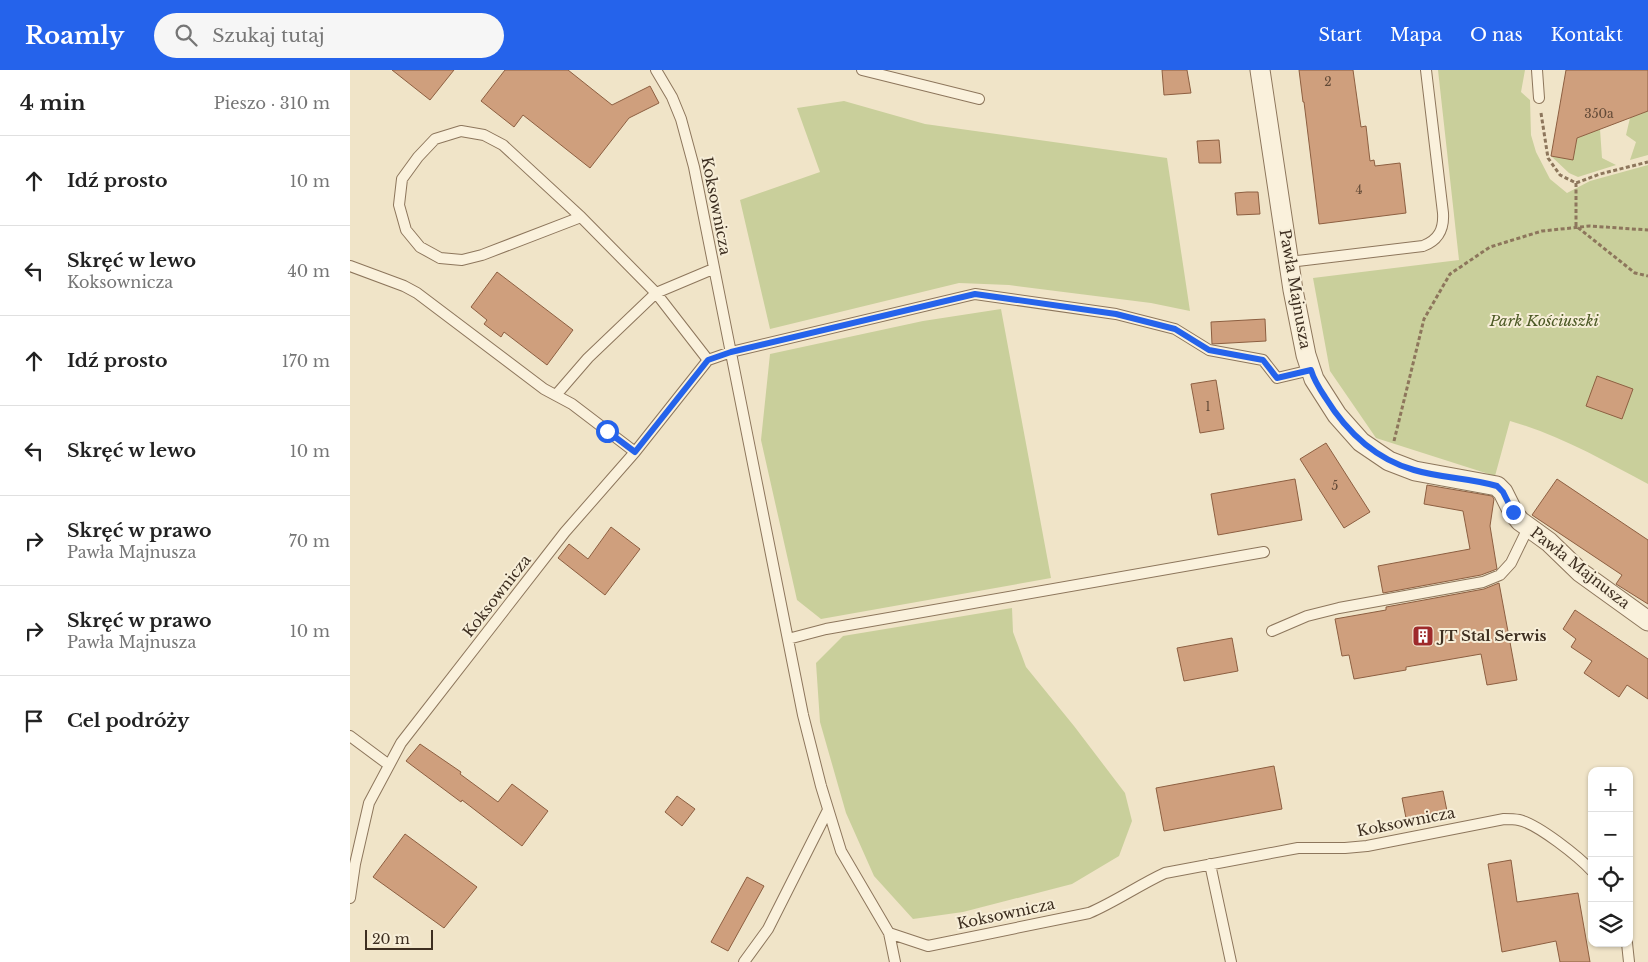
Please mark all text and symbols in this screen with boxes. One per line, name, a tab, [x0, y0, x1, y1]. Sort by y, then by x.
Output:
search box	[154, 13, 504, 58]
text: Roamly	[25, 21, 124, 50]
icon: search	[172, 21, 200, 49]
text: Szukaj tutaj	[212, 24, 324, 47]
text: Start	[1318, 24, 1362, 46]
text: Mapa	[1390, 24, 1442, 46]
text: O nas	[1470, 24, 1523, 46]
text: Kontakt	[1551, 24, 1623, 46]
house number: 2	[1324, 74, 1332, 89]
text: 4 min	[20, 90, 86, 116]
text: Pieszo · 310 m	[214, 93, 330, 113]
house number: 350a	[1584, 106, 1614, 121]
street label: Koksownicza	[698, 155, 735, 257]
icon: ahead	[20, 167, 48, 195]
text: Idź prosto	[67, 169, 168, 192]
text: 10 m	[290, 171, 330, 191]
house number: 4	[1355, 182, 1363, 197]
street label: Pawła Majnusza	[1276, 228, 1315, 351]
text: Skręć w lewo	[67, 249, 196, 272]
icon: left	[20, 257, 48, 285]
text: 40 m	[287, 261, 330, 281]
text: Koksownicza	[67, 272, 173, 292]
park label: Park Kościuszki	[1488, 311, 1599, 330]
icon: ahead	[20, 347, 48, 375]
text: Idź prosto	[67, 349, 168, 372]
text: 170 m	[282, 351, 330, 371]
house number: 1	[1205, 399, 1211, 414]
route start	[596, 420, 619, 443]
icon: left	[20, 437, 48, 465]
text: Skręć w lewo	[67, 439, 196, 462]
text: 10 m	[290, 441, 330, 461]
house number: 5	[1332, 478, 1339, 493]
route end	[1502, 501, 1525, 524]
text: Skręć w prawo	[67, 519, 212, 542]
street label: Pawła Majnusza	[1527, 523, 1634, 613]
icon: right	[20, 527, 48, 555]
text: 70 m	[289, 531, 330, 551]
text: Pawła Majnusza	[67, 542, 196, 562]
street label: Koksownicza	[458, 550, 535, 641]
text: Skręć w prawo	[67, 609, 212, 632]
icon: right	[20, 617, 48, 645]
text: 10 m	[290, 621, 330, 641]
building icon: JT Stal Serwis	[1411, 624, 1435, 648]
place label: JT Stal Serwis	[1436, 626, 1547, 645]
text: Pawła Majnusza	[67, 632, 196, 652]
icon: arrive	[20, 707, 48, 735]
text: Cel podróży	[67, 709, 189, 732]
map controls	[1588, 767, 1633, 947]
button: +	[1588, 767, 1633, 812]
street label: Koksownicza	[1355, 803, 1457, 840]
button: −	[1588, 812, 1633, 857]
button: locate	[1588, 857, 1633, 902]
street label: Koksownicza	[955, 894, 1057, 933]
button: layers	[1588, 902, 1633, 947]
scale bar	[365, 927, 432, 950]
text: 20 m	[372, 930, 410, 948]

